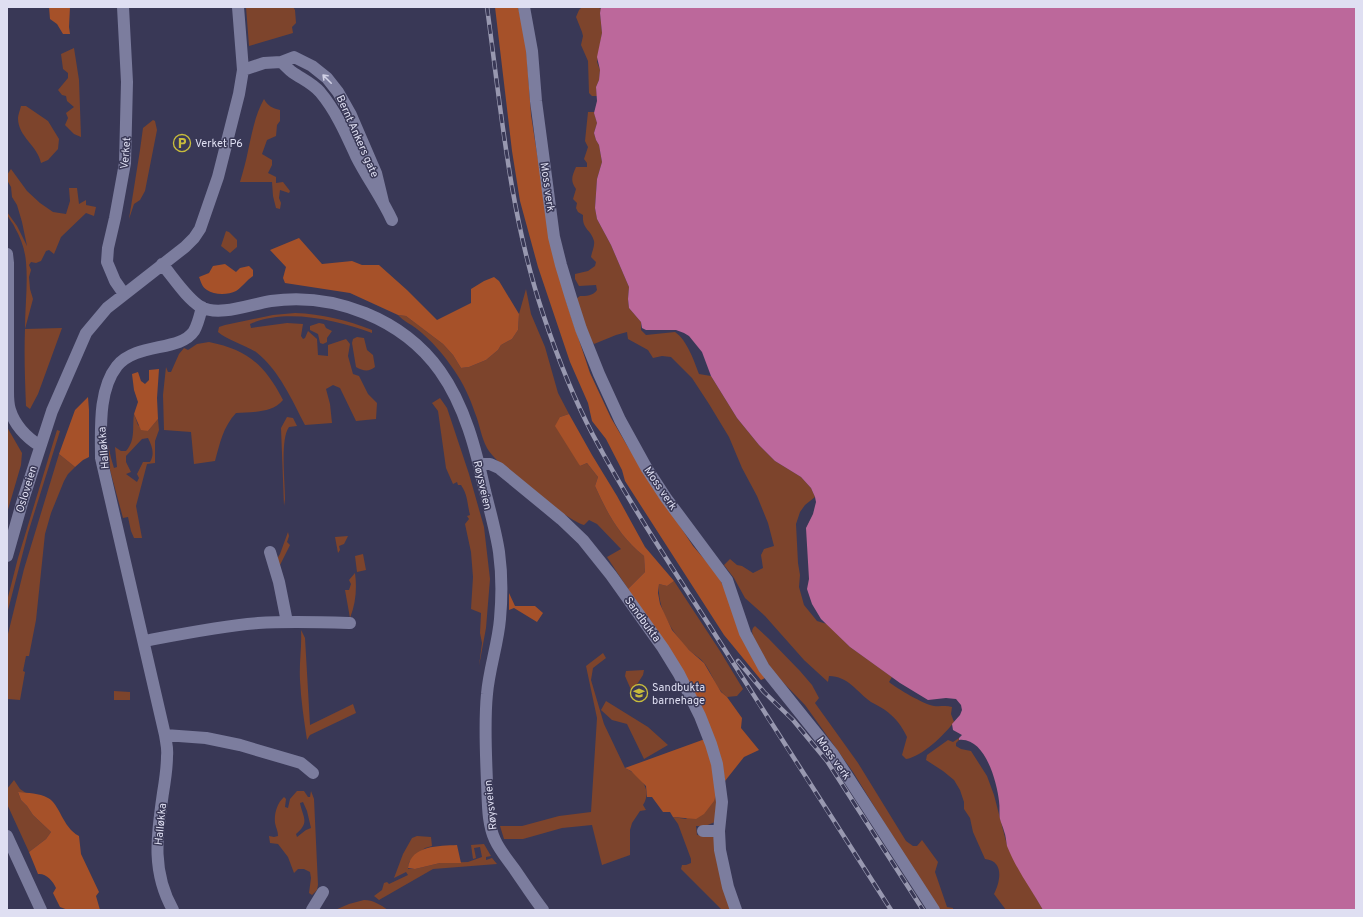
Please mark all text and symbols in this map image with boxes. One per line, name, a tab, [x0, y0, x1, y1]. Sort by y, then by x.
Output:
one-way arrow	[322, 74, 332, 84]
street label: Bernt Ankers gate	[333, 93, 382, 180]
parking icon: Verket P6	[172, 133, 192, 153]
street label: Verket	[118, 137, 134, 170]
place label: Verket P6	[195, 137, 243, 151]
street label: Moss verk	[537, 162, 557, 213]
street label: Halløkka	[95, 426, 113, 470]
street label: Røysveien	[470, 459, 494, 511]
street label: Osloveien	[13, 464, 41, 514]
street label: Moss verk	[641, 464, 680, 513]
street label: Sandbukta	[621, 594, 664, 645]
place label: Sandbukta barnehage	[652, 681, 705, 708]
school or university icon: Sandbukta barnehage	[629, 683, 649, 703]
street label: Moss verk	[813, 734, 853, 783]
street label: Røysveien	[481, 779, 501, 831]
street label: Halløkka	[152, 802, 170, 846]

